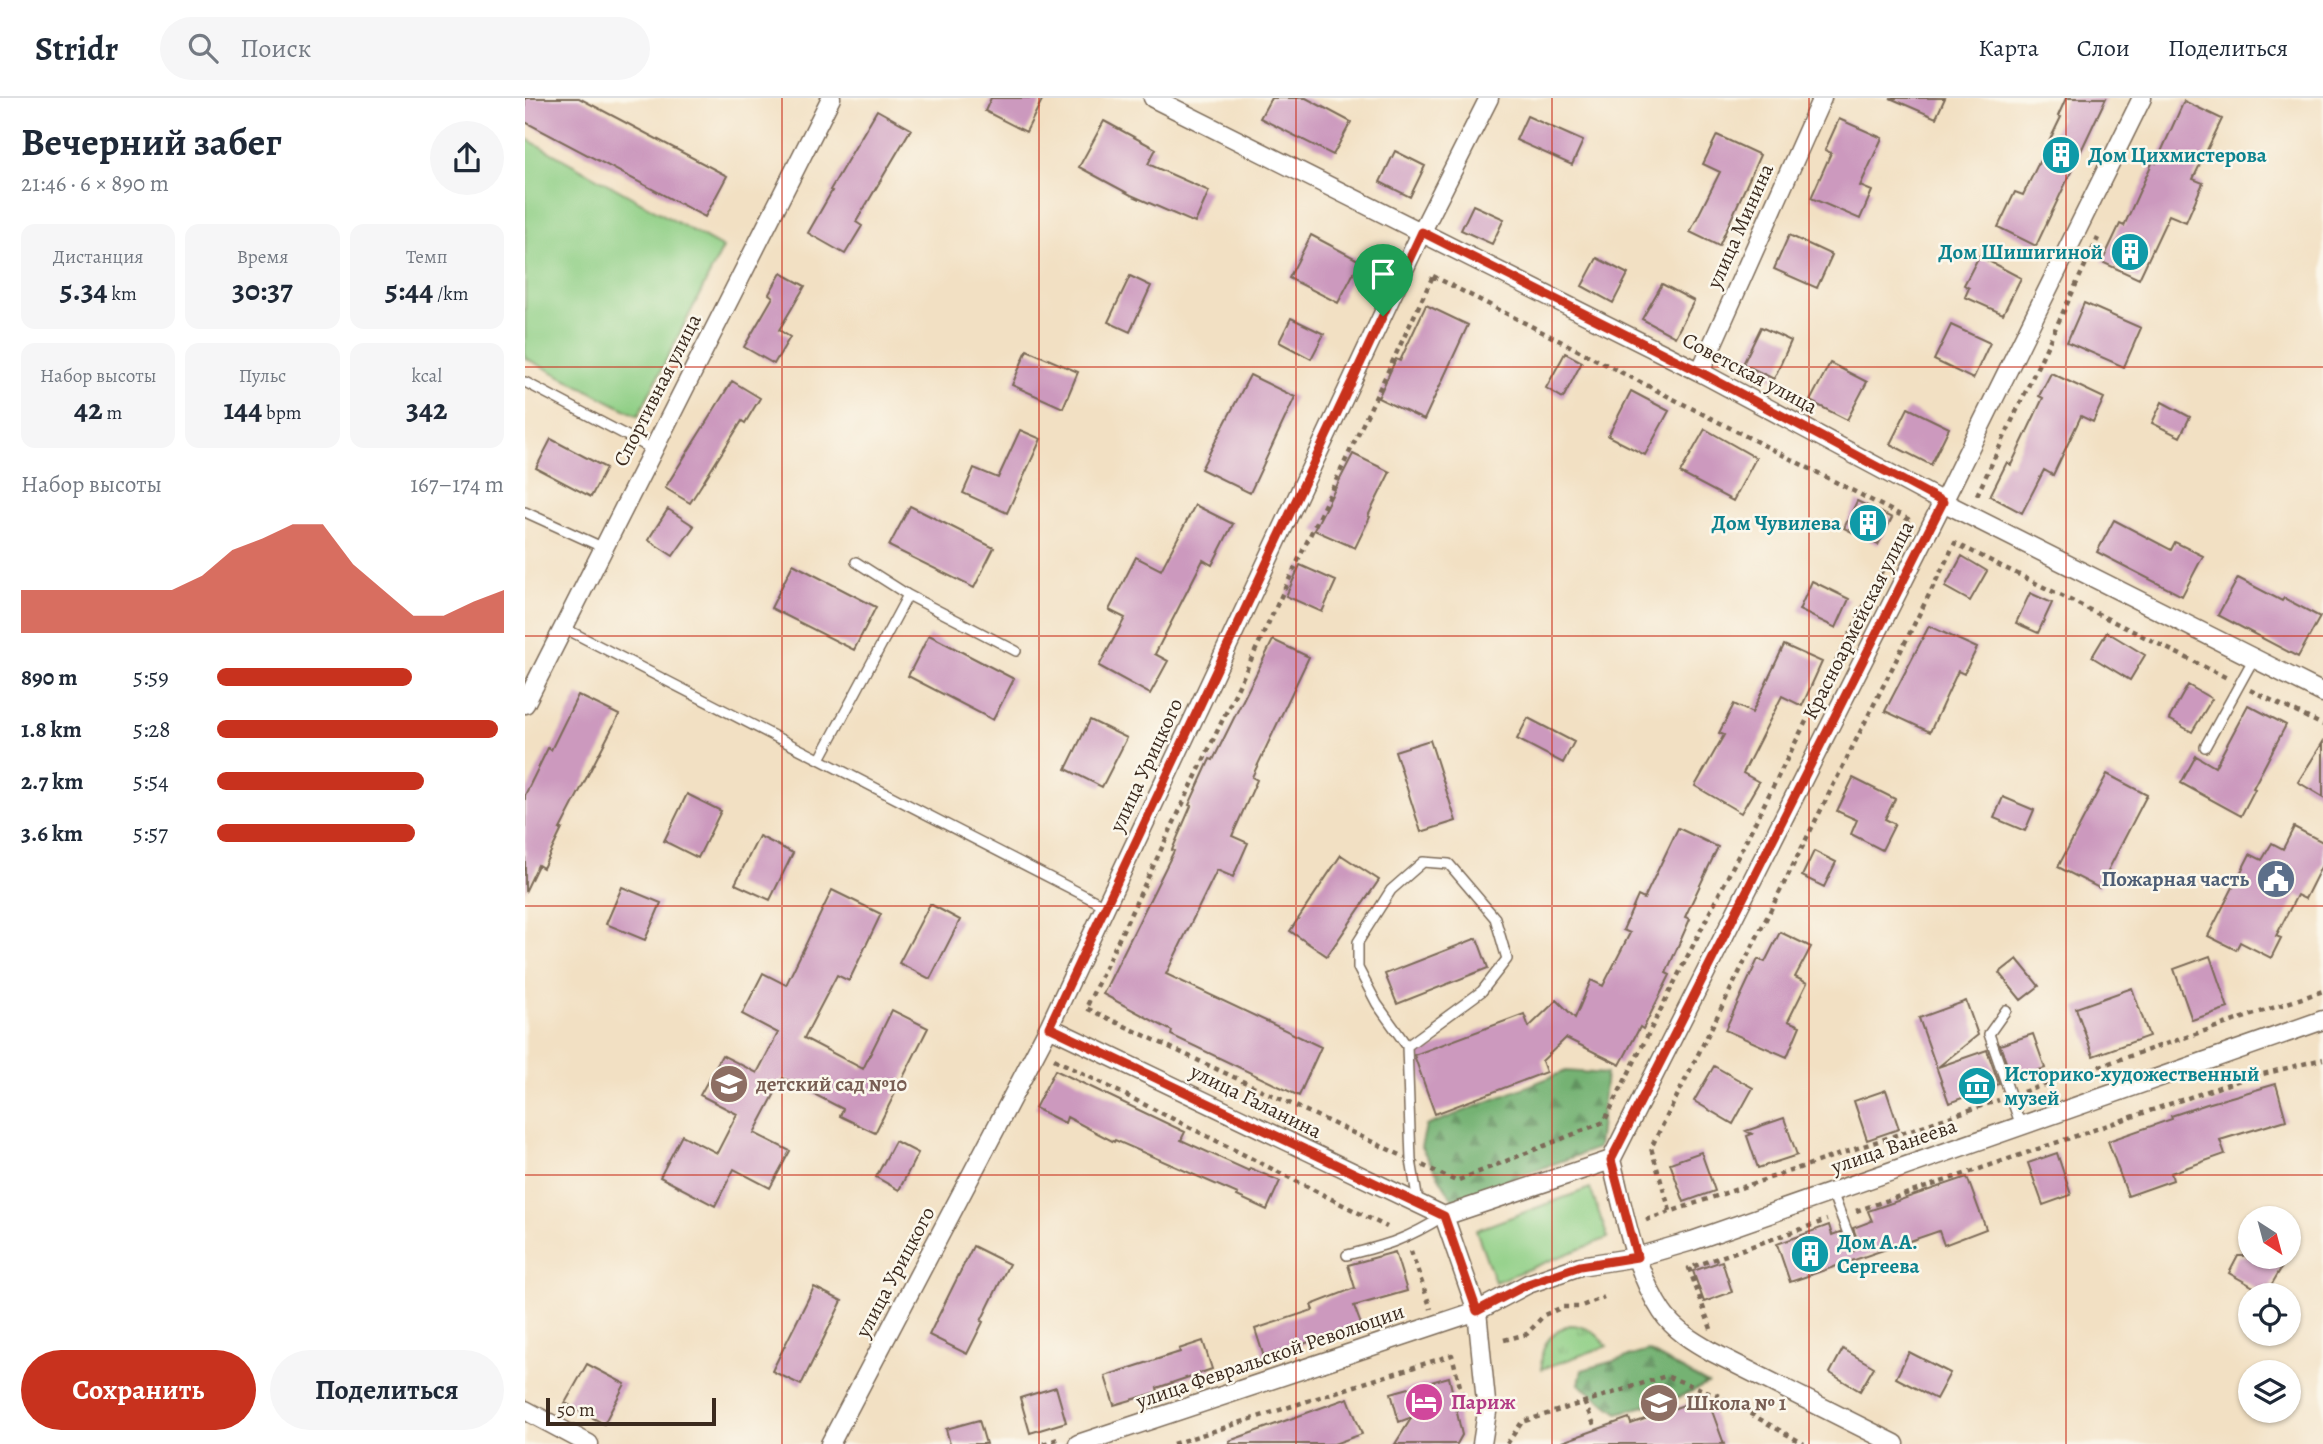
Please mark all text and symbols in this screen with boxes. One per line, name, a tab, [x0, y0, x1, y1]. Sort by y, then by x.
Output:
search box	[160, 17, 650, 80]
text: Stridr	[35, 26, 118, 71]
icon: search	[184, 29, 222, 67]
text: Поиск	[240, 31, 311, 66]
text: Карта	[1978, 32, 2039, 64]
text: Слои	[2077, 32, 2130, 64]
text: Поделиться	[2168, 32, 2288, 64]
text: Вечерний забег	[21, 116, 282, 168]
button: share	[430, 121, 504, 195]
building icon: Дом Цихмистерова	[2040, 134, 2082, 176]
place label: Дом Цихмистерова	[2088, 141, 2267, 169]
street label: улица Минина	[1700, 159, 1780, 294]
text: 21:46 · 6 × 890 m	[21, 168, 169, 199]
building icon: Дом Шишигиной	[2109, 231, 2151, 273]
place label: Дом Шишигиной	[1938, 238, 2103, 266]
text: Дистанция	[53, 244, 143, 270]
text: Время	[237, 244, 288, 270]
text: Темп	[406, 244, 448, 270]
pin	[1353, 244, 1413, 316]
icon: arrive	[1364, 255, 1402, 293]
text: 5.34	[60, 270, 108, 310]
text: 30:37	[232, 270, 293, 310]
text: 5:44	[385, 270, 433, 310]
text: km	[108, 281, 137, 307]
text: /km	[433, 281, 469, 307]
street label: Спортивная улица	[606, 309, 708, 471]
street label: Советская улица	[1677, 326, 1823, 421]
text: Набор высоты	[40, 363, 156, 389]
text: Пульс	[239, 363, 286, 389]
text: kcal	[412, 363, 442, 389]
text: 42	[74, 389, 103, 429]
text: 144	[223, 389, 262, 429]
text: 342	[406, 389, 448, 429]
text: m	[103, 400, 122, 426]
text: bpm	[262, 400, 302, 426]
text: Набор высоты	[21, 469, 162, 500]
text: 167–174 m	[410, 469, 504, 500]
building icon: Дом Чувилева	[1847, 502, 1889, 544]
place label: Дом Чувилева	[1712, 509, 1841, 537]
street label: Красноармейская улица	[1796, 516, 1920, 724]
text: 890 m	[21, 662, 78, 693]
text: 5:59	[133, 662, 169, 693]
street label: улица Урицкого	[1102, 694, 1189, 837]
text: 1.8 km	[21, 714, 82, 745]
text: 5:28	[133, 714, 170, 745]
text: 2.7 km	[21, 766, 83, 797]
text: 5:54	[133, 766, 169, 797]
text: 3.6 km	[21, 818, 83, 849]
text: 5:57	[133, 818, 168, 849]
public building icon: Пожарная часть	[2255, 858, 2297, 900]
place label: Пожарная часть	[2101, 865, 2249, 893]
street label: улица Галанина	[1185, 1057, 1327, 1145]
place label: Историко-художественный музей	[2004, 1060, 2259, 1112]
school or university icon: детский сад №10	[708, 1063, 750, 1105]
museum icon: Историко-художественный музей	[1956, 1065, 1998, 1107]
place label: детский сад №10	[755, 1070, 907, 1098]
street label: улица Ванеева	[1827, 1111, 1961, 1181]
street label: улица Урицкого	[848, 1202, 941, 1343]
north arrow	[2238, 1206, 2301, 1269]
map controls	[2238, 1206, 2301, 1423]
place label: Дом А.А. Сергеева	[1837, 1228, 1919, 1280]
building icon: Дом А.А. Сергеева	[1789, 1233, 1831, 1275]
button: locate	[2238, 1283, 2301, 1346]
street label: улица Февральской Революции	[1131, 1297, 1408, 1415]
button: Сохранить	[21, 1350, 256, 1430]
button: Поделиться	[270, 1350, 504, 1430]
button: layers	[2238, 1360, 2301, 1423]
hotel icon: Париж	[1403, 1381, 1445, 1423]
school or university icon: Школа № 1	[1638, 1382, 1680, 1424]
place label: Париж	[1451, 1388, 1516, 1416]
place label: Школа № 1	[1686, 1389, 1787, 1417]
scale bar	[546, 1395, 716, 1427]
text: 50 m	[557, 1397, 595, 1423]

